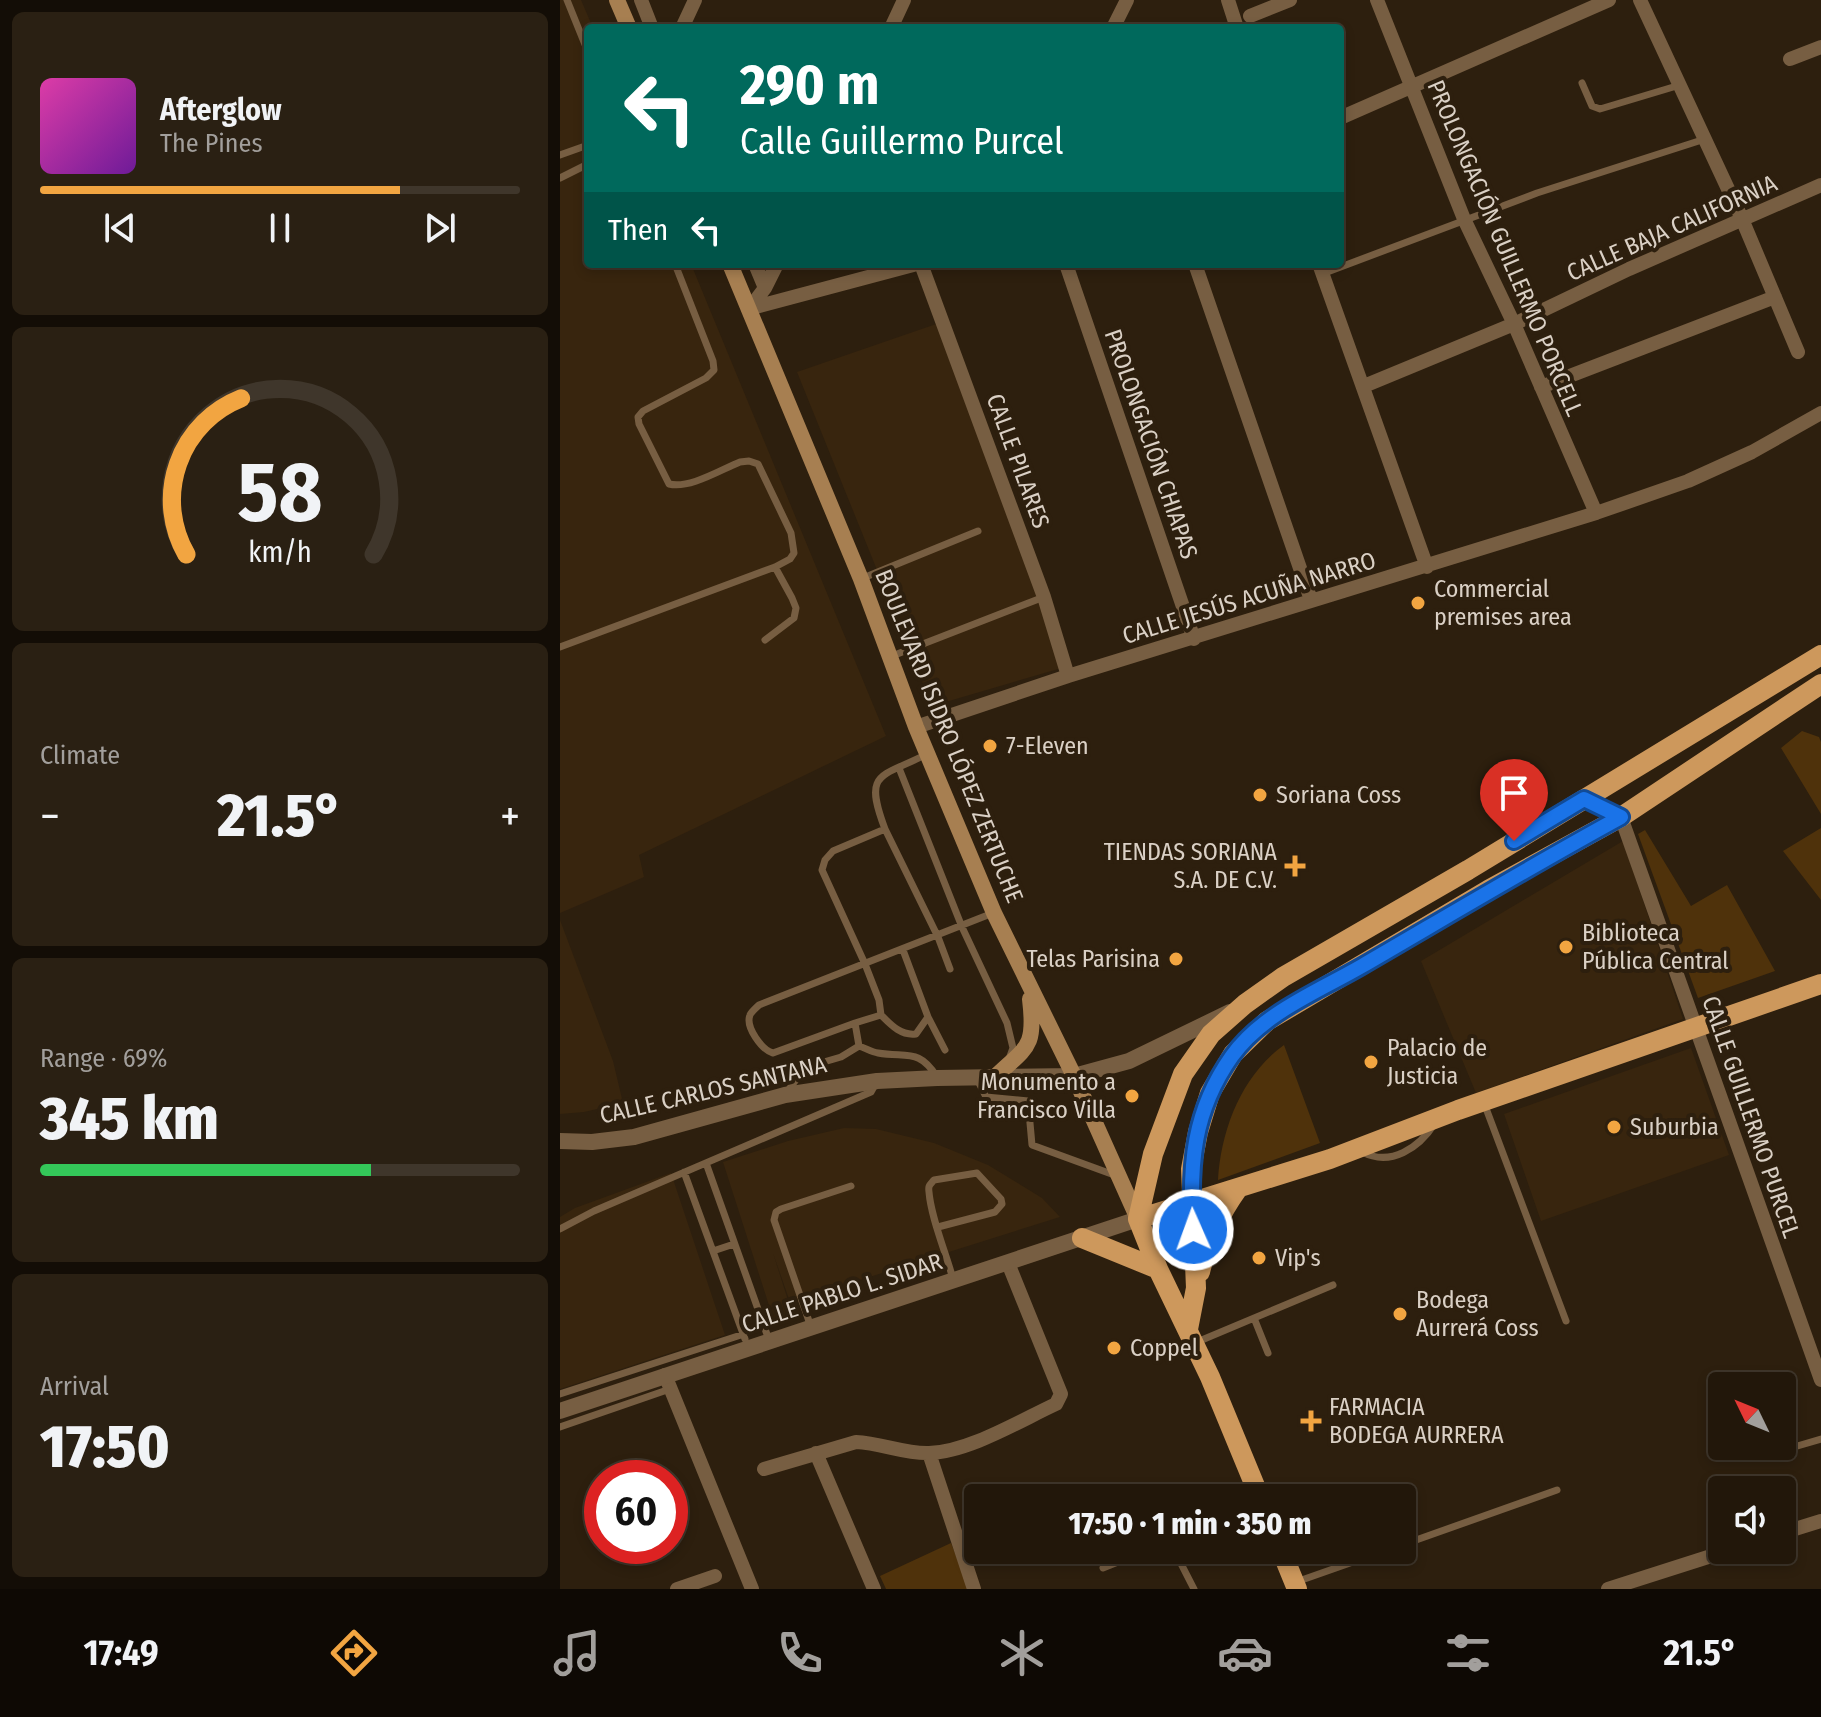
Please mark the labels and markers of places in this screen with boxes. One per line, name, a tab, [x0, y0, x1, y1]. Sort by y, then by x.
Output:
place label: Commercial premises area	[1434, 575, 1572, 631]
marker: Commercial premises area	[1409, 594, 1427, 612]
place label: 7-Eleven	[1006, 732, 1089, 760]
marker: 7-Eleven	[981, 737, 999, 755]
pin	[1480, 759, 1548, 841]
place label: Soriana Coss	[1276, 781, 1401, 809]
marker: Soriana Coss	[1251, 786, 1269, 804]
place label: TIENDAS SORIANA S.A. DE C.V.	[1104, 838, 1277, 894]
marker: TIENDAS SORIANA S.A. DE C.V.	[1284, 855, 1306, 877]
place label: Biblioteca Pública Central	[1582, 919, 1729, 975]
marker: Biblioteca Pública Central	[1557, 938, 1575, 956]
place label: Telas Parisina	[1026, 945, 1160, 973]
marker: Telas Parisina	[1167, 950, 1185, 968]
place label: Palacio de Justicia	[1387, 1034, 1487, 1090]
marker: Palacio de Justicia	[1362, 1053, 1380, 1071]
place label: Monumento a Francisco Villa	[977, 1068, 1116, 1124]
marker: Monumento a Francisco Villa	[1123, 1087, 1141, 1105]
place label: Suburbia	[1630, 1113, 1719, 1141]
marker: Suburbia	[1605, 1118, 1623, 1136]
place label: Vip's	[1275, 1244, 1321, 1272]
marker: Vip's	[1250, 1249, 1268, 1267]
place label: Bodega Aurrerá Coss	[1416, 1286, 1539, 1342]
marker: Bodega Aurrerá Coss	[1391, 1305, 1409, 1323]
place label: Coppel	[1130, 1334, 1198, 1362]
marker: Coppel	[1105, 1339, 1123, 1357]
place label: FARMACIA BODEGA AURRERA	[1329, 1393, 1504, 1449]
marker: FARMACIA BODEGA AURRERA	[1300, 1410, 1322, 1432]

